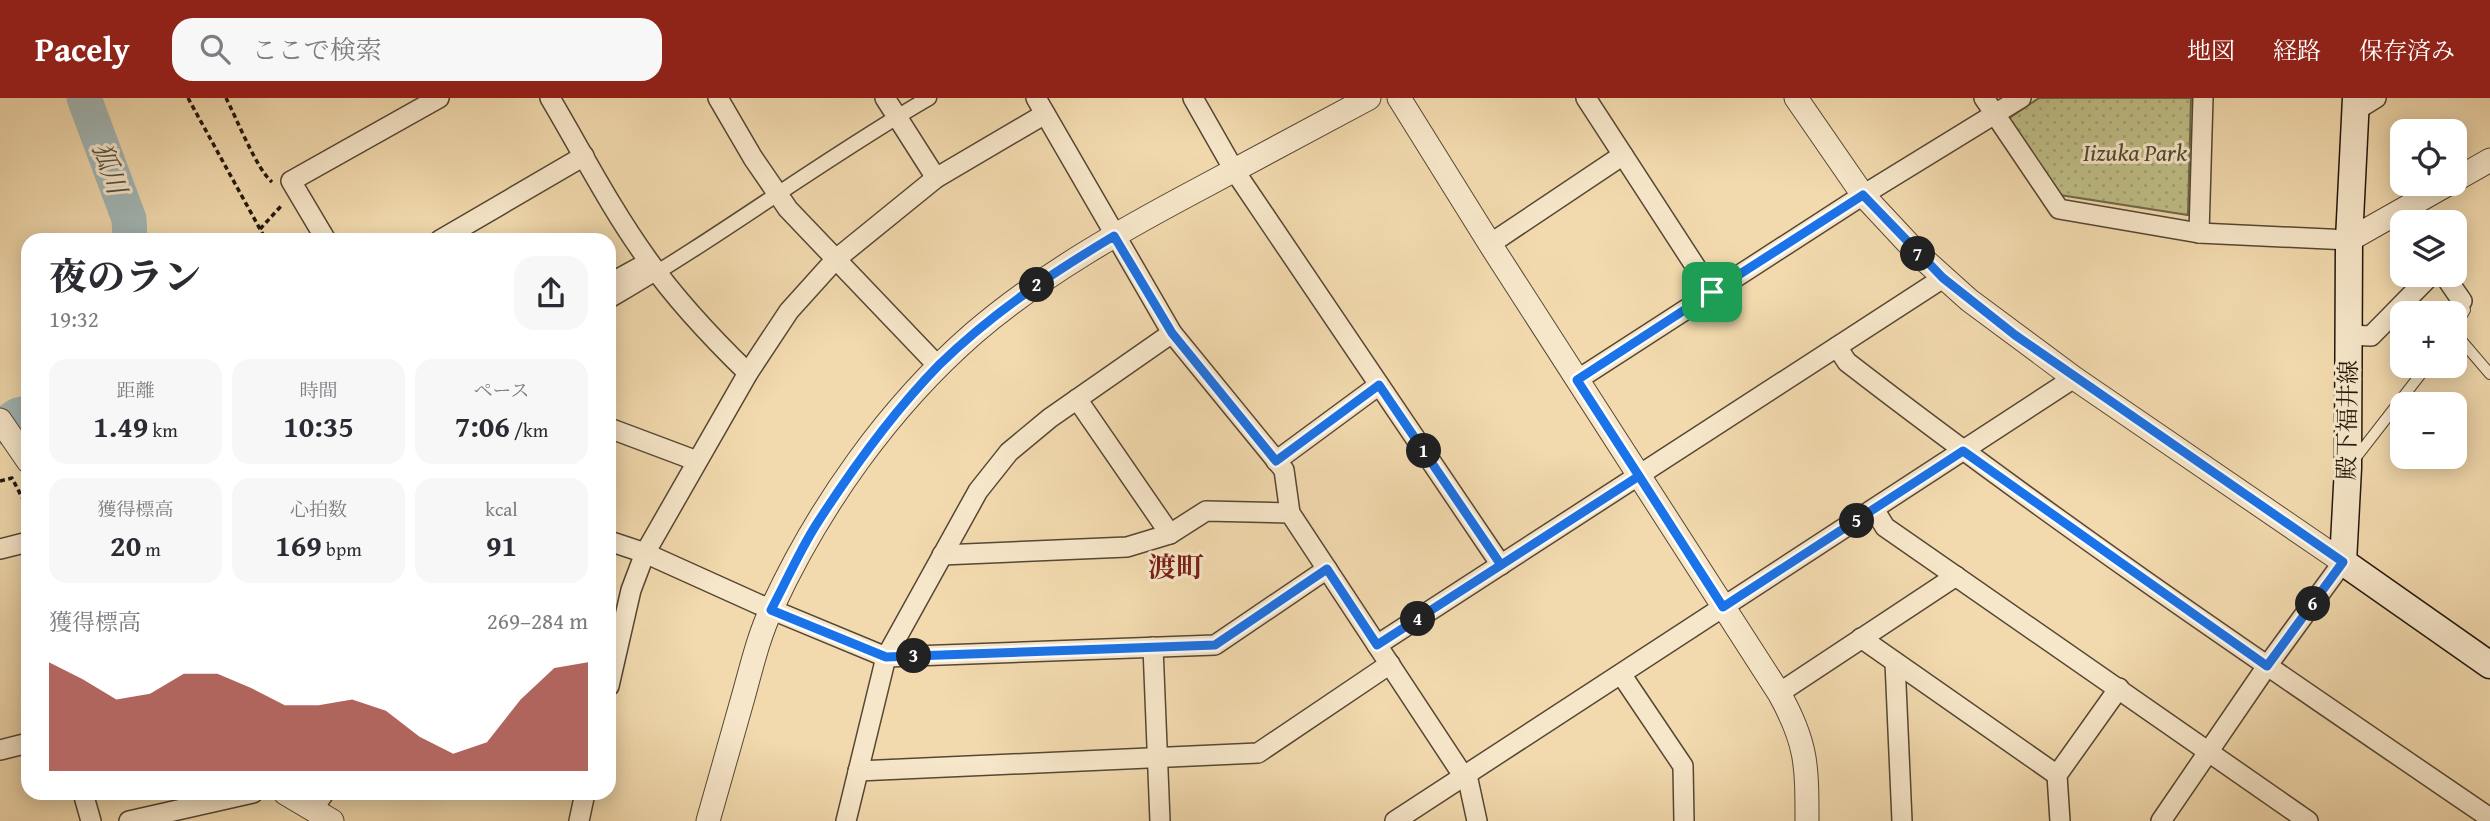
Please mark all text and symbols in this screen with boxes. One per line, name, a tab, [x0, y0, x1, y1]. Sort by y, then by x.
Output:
search box	[172, 18, 662, 81]
text: Pacely	[35, 25, 130, 73]
icon: search	[196, 30, 234, 68]
text: ここで検索	[252, 30, 382, 69]
text: 地図	[2187, 33, 2235, 68]
text: 経路	[2273, 33, 2321, 68]
text: 保存済み	[2359, 33, 2455, 68]
map controls	[2390, 119, 2467, 469]
button: locate	[2390, 119, 2467, 196]
park label: Iizuka Park	[2083, 135, 2187, 170]
water label: 狐川	[83, 137, 138, 202]
button: layers	[2390, 210, 2467, 287]
pin: 7	[1900, 236, 1936, 272]
text: 7	[1913, 239, 1922, 267]
text: 夜のラン	[49, 248, 201, 304]
button: share	[514, 256, 588, 330]
pin	[1682, 262, 1742, 322]
pin: 2	[1020, 268, 1054, 302]
text: 2	[1032, 270, 1041, 298]
icon: arrive	[1693, 273, 1731, 311]
button: +	[2390, 301, 2467, 378]
text: 19:32	[49, 302, 99, 335]
street label: 殿下福井線	[2328, 360, 2366, 480]
text: 距離	[116, 376, 155, 404]
text: 時間	[299, 376, 338, 404]
text: ペース	[473, 376, 530, 404]
button: −	[2390, 392, 2467, 469]
text: 1.49	[93, 404, 148, 448]
text: 10:35	[283, 404, 354, 448]
text: 7:06	[455, 404, 510, 448]
text: km	[148, 416, 178, 444]
text: /km	[510, 416, 548, 444]
pin: 1	[1406, 434, 1442, 468]
text: 1	[1419, 436, 1428, 464]
text: 獲得標高	[97, 495, 174, 523]
text: 心拍数	[290, 495, 347, 523]
text: kcal	[485, 495, 518, 523]
pin: 5	[1840, 504, 1874, 538]
text: 5	[1852, 506, 1861, 534]
text: 20	[110, 523, 141, 567]
text: 169	[275, 523, 322, 567]
text: 91	[486, 523, 517, 567]
text: m	[141, 535, 161, 563]
text: bpm	[322, 535, 362, 563]
district label: 渡町	[1148, 546, 1204, 587]
pin: 6	[2296, 587, 2330, 622]
text: 6	[2308, 589, 2317, 617]
pin: 4	[1400, 602, 1436, 636]
text: 269–284 m	[487, 604, 588, 637]
text: 4	[1413, 604, 1422, 632]
text: 獲得標高	[49, 605, 141, 638]
pin: 3	[897, 638, 932, 674]
text: 3	[909, 641, 918, 669]

